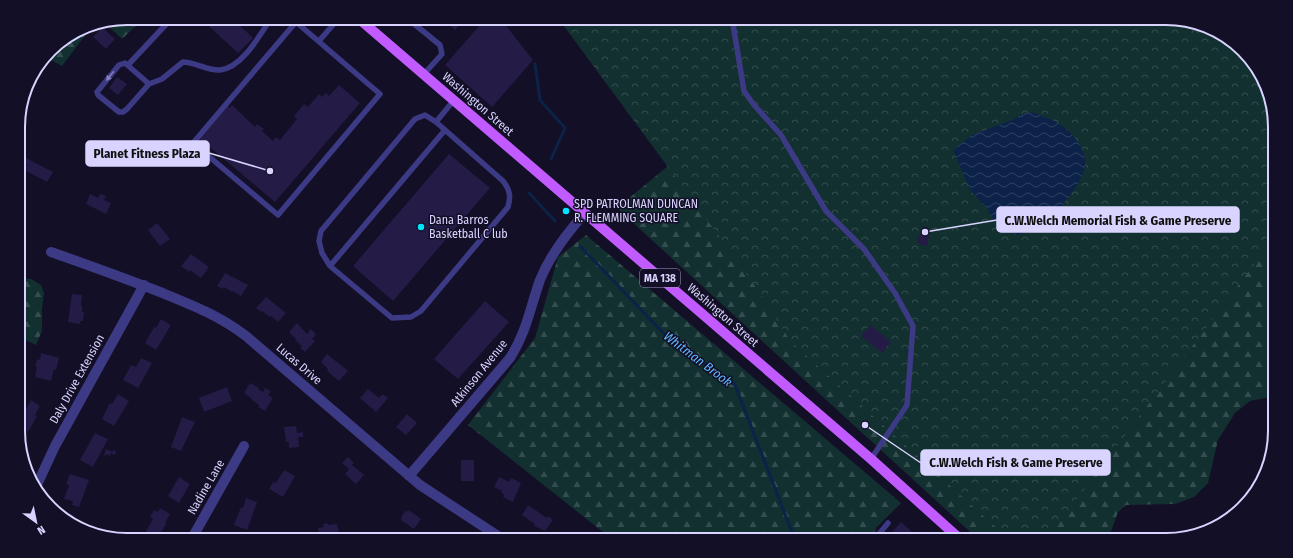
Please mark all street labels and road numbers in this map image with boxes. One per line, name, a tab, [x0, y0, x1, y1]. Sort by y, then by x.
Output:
street label: Washington Street	[440, 69, 516, 139]
road number: MA 138	[640, 269, 680, 287]
street label: Washington Street	[685, 280, 761, 350]
street label: Daly Drive Extension	[47, 332, 107, 426]
street label: Atkinson Avenue	[448, 337, 510, 409]
street label: Lucas Drive	[273, 340, 325, 388]
street label: Nadine Lane	[185, 457, 227, 517]

